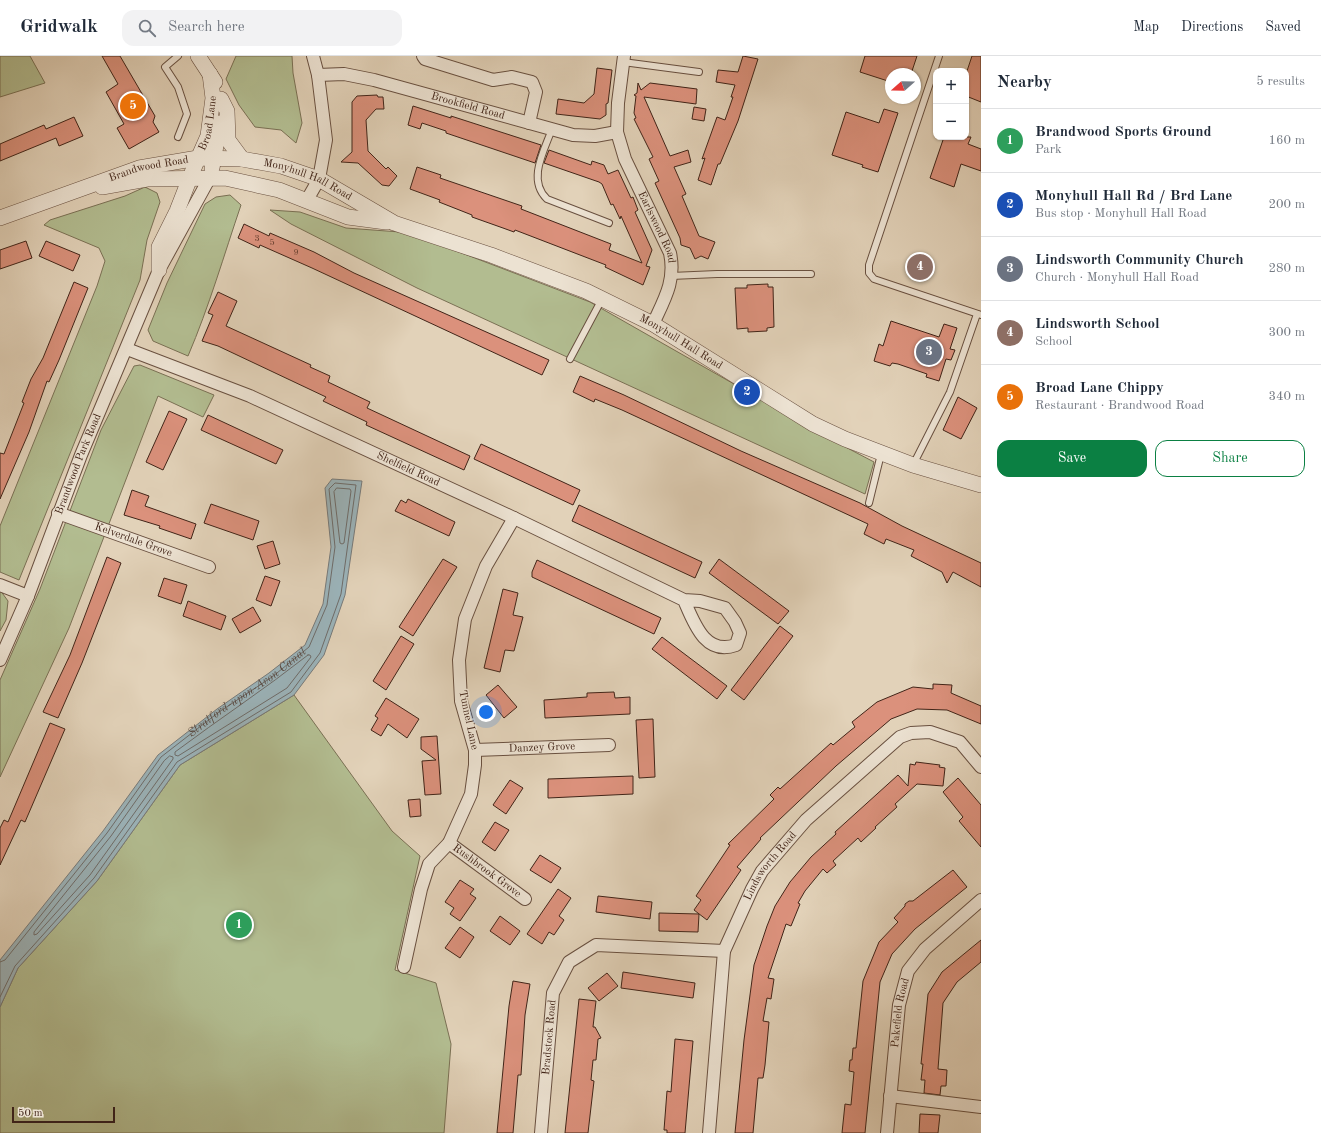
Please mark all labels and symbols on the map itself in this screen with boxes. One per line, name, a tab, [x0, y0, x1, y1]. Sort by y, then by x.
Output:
north arrow	[885, 68, 921, 104]
pin: 5	[120, 91, 146, 121]
street label: Brookfield Road	[430, 91, 506, 121]
street label: Broad Lane	[197, 95, 219, 152]
street label: Brandwood Road	[107, 154, 190, 184]
street label: Monyhull Hall Road	[263, 157, 354, 203]
street label: Earlswood Road	[636, 190, 677, 264]
house number: 3	[254, 234, 260, 243]
house number: 5	[269, 238, 275, 247]
house number: 9	[293, 248, 299, 257]
pin: 4	[907, 252, 933, 282]
street label: Monyhull Hall Road	[638, 313, 725, 372]
pin: 3	[916, 337, 942, 367]
pin: 2	[734, 377, 760, 407]
street label: Brandwood Park Road	[54, 412, 103, 516]
street label: Shelfield Road	[375, 450, 442, 489]
street label: Kelverdale Grove	[93, 521, 174, 559]
water label: Stratford-upon-Avon Canal	[186, 645, 309, 740]
street label: Tunnel Lane	[456, 689, 480, 751]
your location	[476, 702, 496, 722]
street label: Danzey Grove	[508, 741, 575, 754]
street label: Lindsworth Road	[742, 829, 799, 902]
street label: Rushbrook Grove	[450, 842, 523, 900]
pin: 1	[226, 910, 252, 940]
street label: Pakefield Road	[890, 977, 911, 1048]
street label: Bradstock Road	[540, 999, 558, 1075]
scale bar	[12, 1105, 115, 1124]

